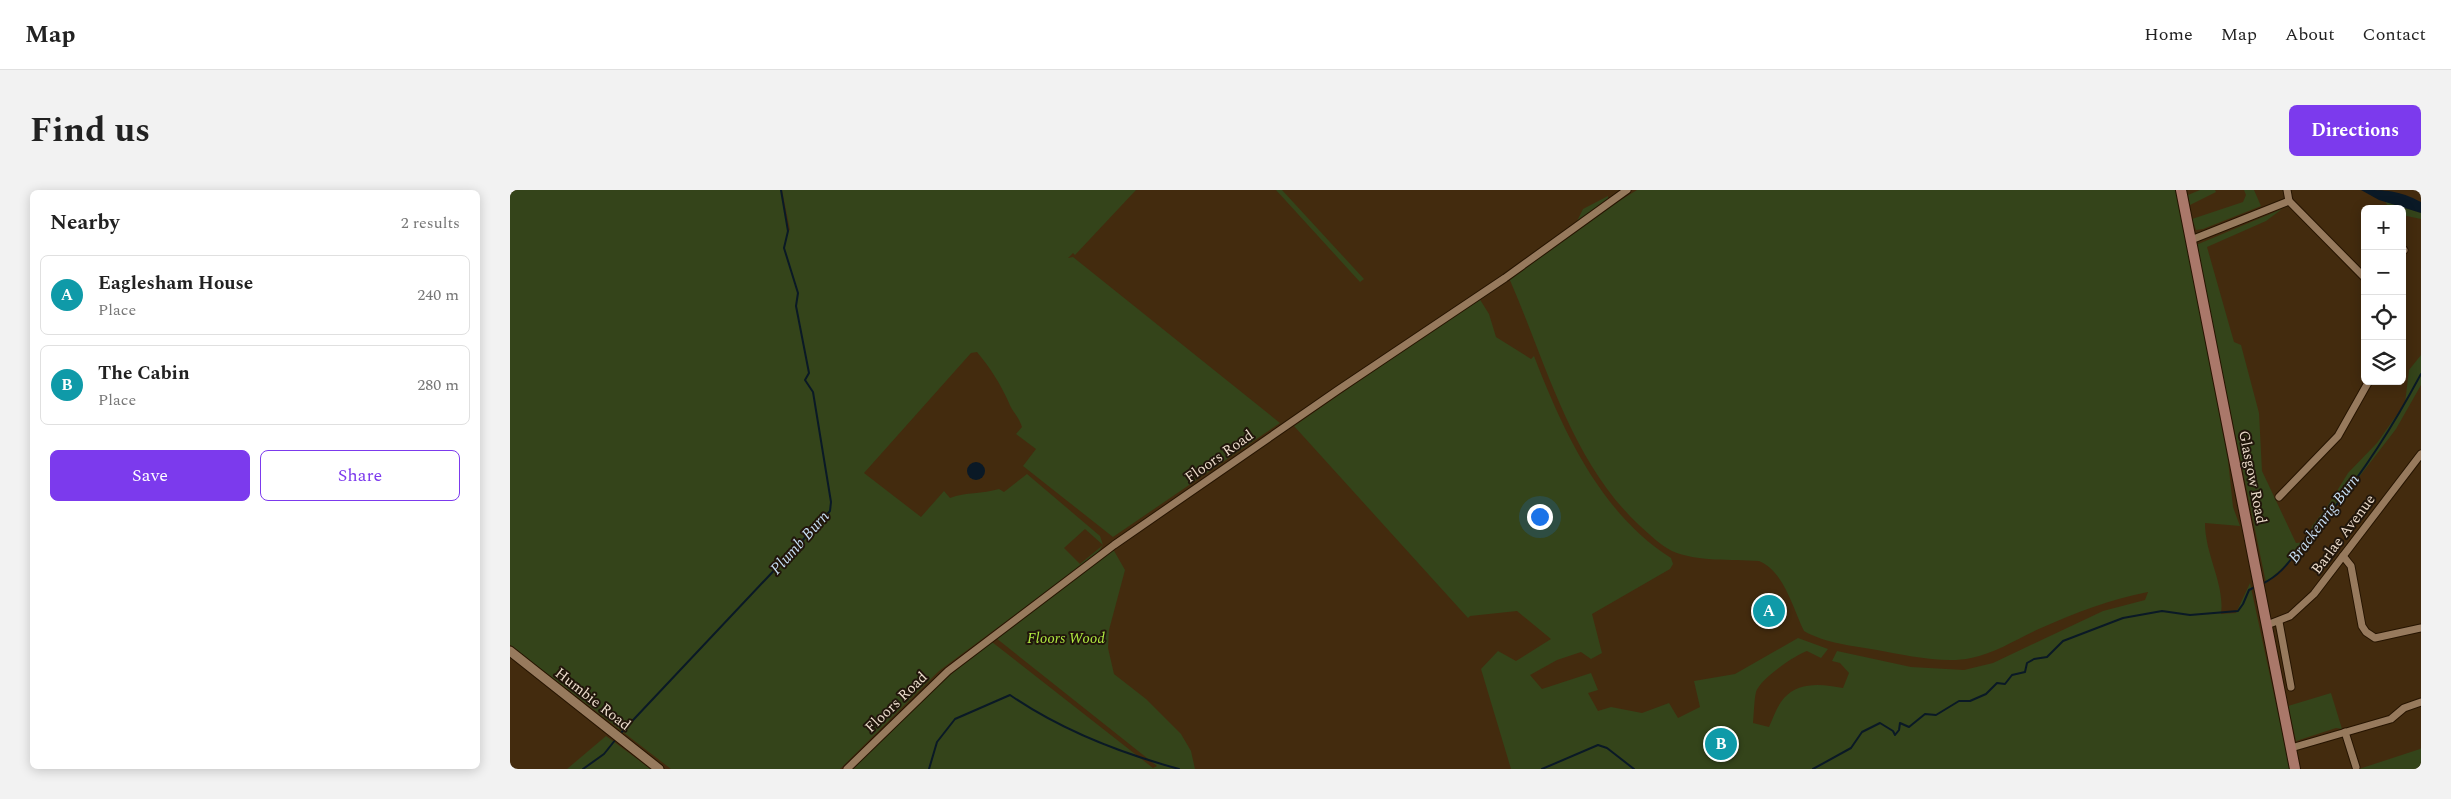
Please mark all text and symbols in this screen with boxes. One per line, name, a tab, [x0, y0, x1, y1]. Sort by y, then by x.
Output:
text: Map	[25, 17, 75, 53]
text: Home	[2144, 21, 2193, 48]
text: Map	[2221, 21, 2257, 48]
text: About	[2285, 21, 2335, 48]
text: Contact	[2363, 21, 2426, 48]
text: Find us	[30, 104, 150, 157]
button: Directions	[2289, 105, 2421, 156]
map controls	[2361, 205, 2406, 385]
button: +	[2361, 205, 2406, 250]
text: Nearby	[50, 207, 120, 239]
text: 2 results	[401, 211, 460, 235]
button: −	[2361, 250, 2406, 295]
text: Eaglesham House	[98, 269, 253, 298]
text: A	[61, 283, 73, 307]
text: 240 m	[417, 283, 459, 307]
button: locate	[2361, 295, 2406, 340]
text: Place	[98, 298, 136, 322]
button: layers	[2361, 340, 2406, 385]
text: The Cabin	[98, 359, 190, 388]
text: B	[61, 373, 73, 397]
text: 280 m	[417, 373, 459, 397]
text: Place	[98, 388, 136, 412]
street label: Floors Road	[1180, 424, 1258, 489]
street label: Glasgow Road	[2232, 428, 2273, 526]
button: Save	[50, 450, 250, 501]
button: Share	[260, 450, 460, 501]
water label: Brackenrig Burn	[2282, 468, 2366, 568]
street label: Barlae Avenue	[2305, 489, 2381, 579]
your location	[1527, 504, 1553, 530]
water label: Plumb Burn	[764, 505, 835, 580]
pin: A	[1753, 592, 1785, 630]
park label: Floors Wood	[1027, 627, 1105, 650]
street label: Humbie Road	[550, 662, 636, 737]
street label: Floors Road	[860, 666, 933, 738]
pin: B	[1705, 725, 1737, 763]

